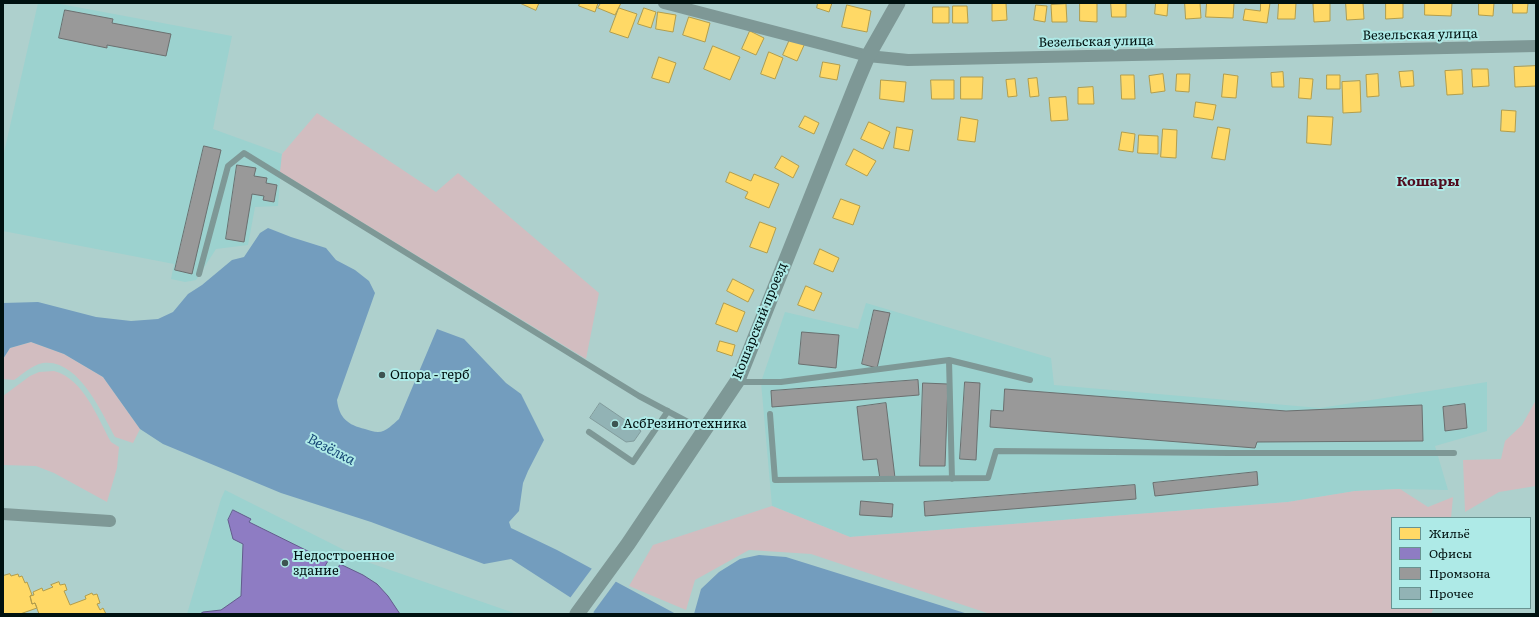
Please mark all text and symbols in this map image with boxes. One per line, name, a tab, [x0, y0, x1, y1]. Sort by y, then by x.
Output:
street label: Везельская улица	[1362, 26, 1478, 44]
street label: Везельская улица	[1038, 33, 1154, 51]
district label: Кошары	[1397, 174, 1459, 190]
street label: Кошарский проезд	[729, 260, 791, 382]
place label: Опора - герб	[390, 367, 470, 383]
marker: Опора - герб	[377, 370, 387, 380]
place label: АсбРезинотехника	[623, 416, 747, 432]
marker: АсбРезинотехника	[610, 419, 620, 429]
water label: Везёлка	[304, 431, 358, 469]
legend	[1391, 517, 1531, 609]
text: Жильё	[1429, 524, 1470, 542]
text: Офисы	[1429, 544, 1472, 562]
place label: Недостроенное здание	[293, 548, 395, 579]
marker: Недостроенное здание	[280, 558, 290, 568]
text: Промзона	[1429, 564, 1490, 582]
text: Прочее	[1429, 584, 1473, 602]

